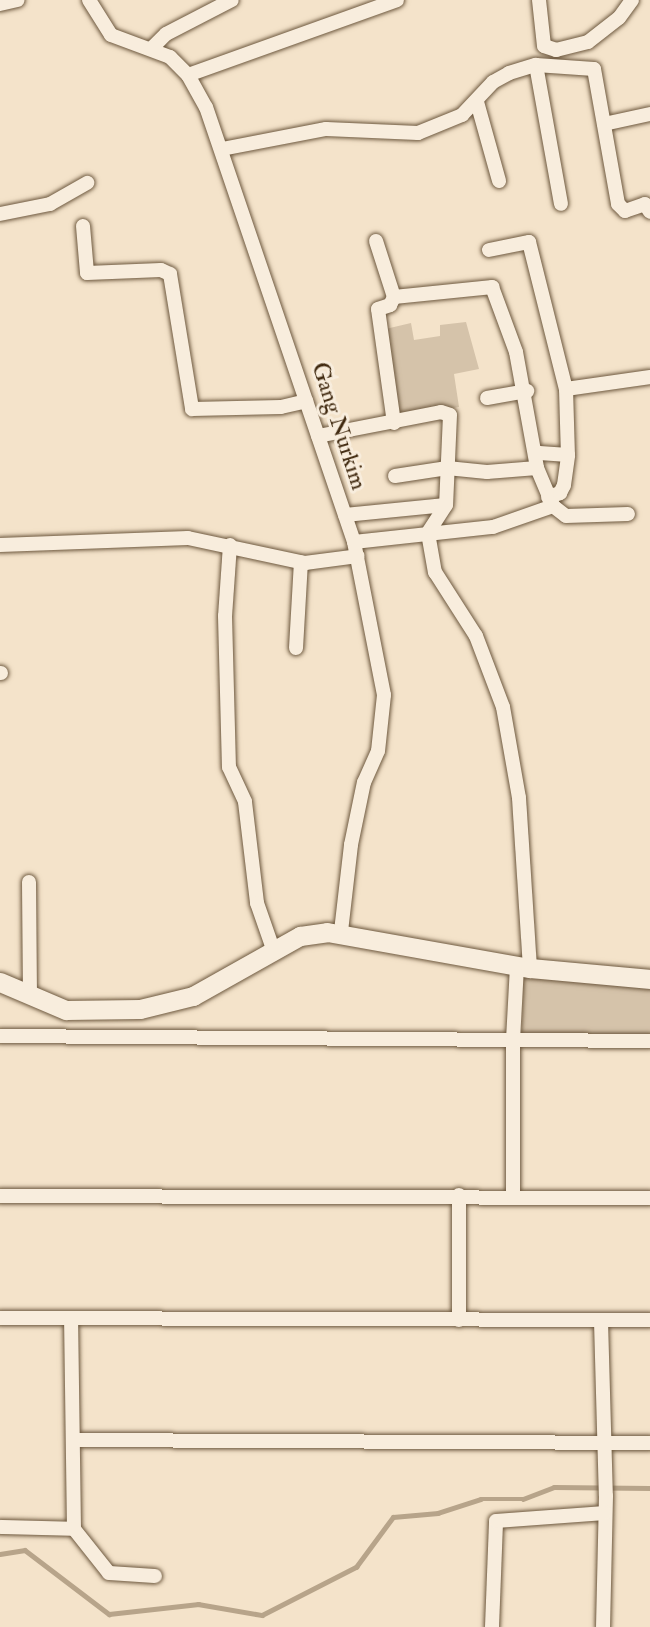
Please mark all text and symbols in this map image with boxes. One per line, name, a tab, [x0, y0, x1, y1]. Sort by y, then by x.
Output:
street label: Gang Nurkim	[305, 359, 373, 493]

